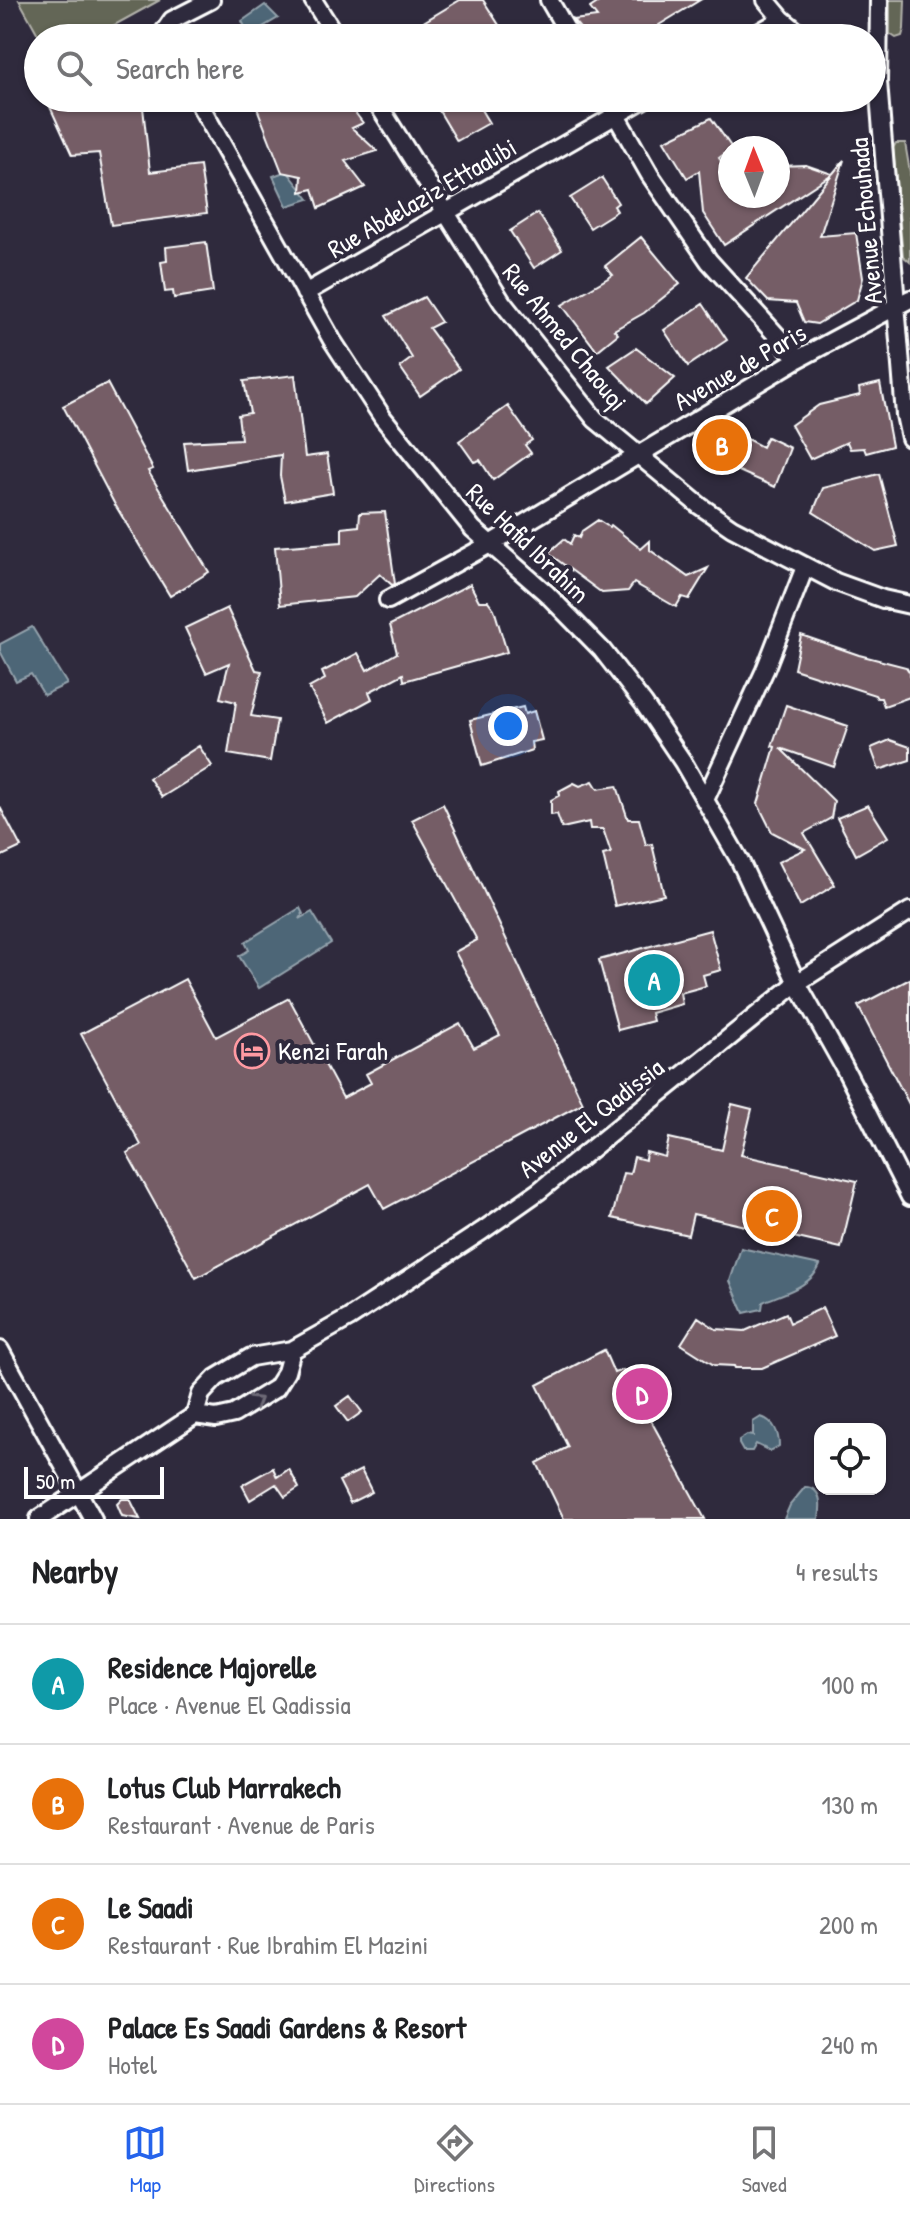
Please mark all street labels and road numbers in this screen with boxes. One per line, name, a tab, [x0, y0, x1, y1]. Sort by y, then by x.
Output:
street label: Rue Abdelaziz Ettaalibi	[321, 129, 523, 266]
street label: Avenue Echouhada	[841, 136, 890, 306]
street label: Rue Ahmed Chaouqi	[495, 256, 636, 418]
street label: Avenue de Paris	[667, 315, 812, 418]
street label: Rue Hafid Ibrahim	[459, 475, 598, 610]
street label: Avenue El Qadissia	[511, 1050, 671, 1185]

